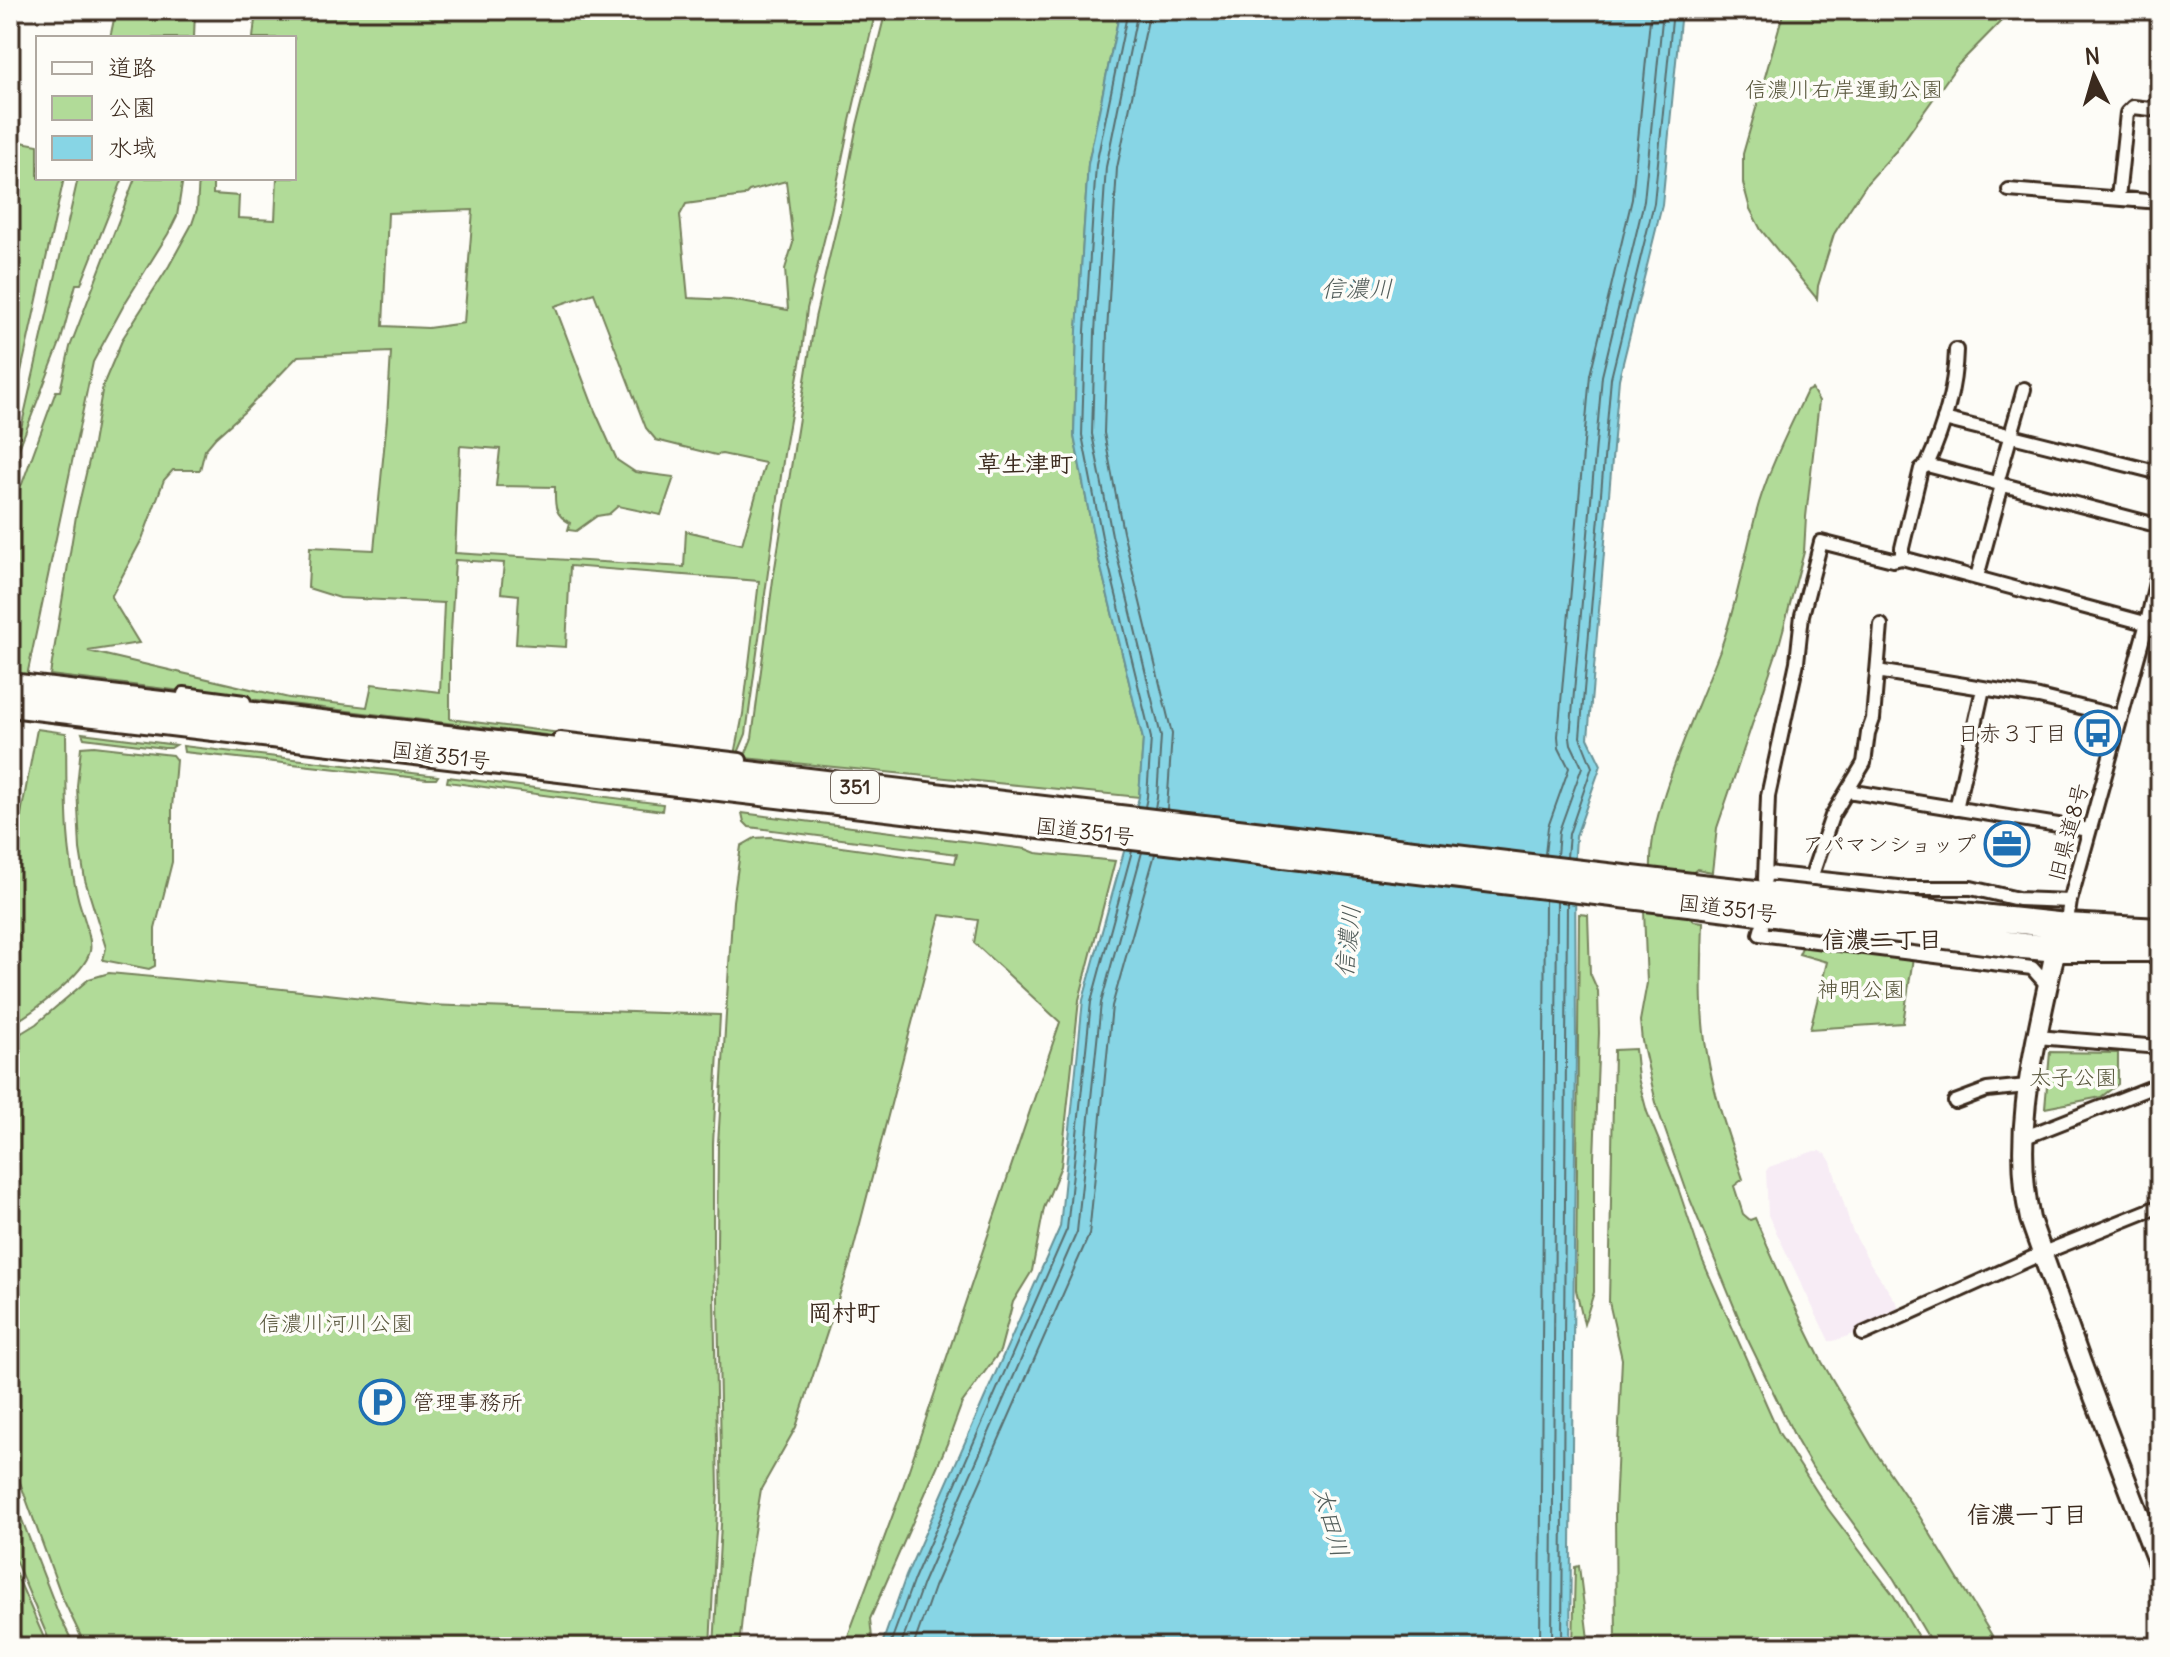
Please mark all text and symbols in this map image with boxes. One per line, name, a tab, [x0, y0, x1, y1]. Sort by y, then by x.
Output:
legend	[36, 36, 296, 180]
north arrow	[2054, 36, 2134, 116]
text: N	[2083, 41, 2101, 71]
text: 道路	[108, 52, 156, 82]
park label: 信濃川右岸運動公園	[1745, 75, 1943, 103]
text: 公園	[108, 92, 156, 122]
text: 水域	[108, 132, 156, 162]
water label: 信濃川	[1321, 273, 1393, 303]
district label: 草生津町	[977, 448, 1073, 478]
bus stop icon: 日赤３丁目	[2074, 709, 2122, 757]
place label: 日赤３丁目	[1957, 719, 2067, 747]
street label: 国道351号	[390, 735, 492, 775]
road number: 351	[831, 771, 879, 803]
street label: 旧県道8号	[2041, 780, 2095, 884]
street label: 国道351号	[1034, 811, 1136, 851]
office icon: アパマンショップ	[1983, 820, 2031, 868]
place label: アパマンショップ	[1802, 830, 1976, 858]
street label: 国道351号	[1677, 888, 1779, 928]
water label: 信濃川	[1328, 904, 1366, 978]
district label: 信濃二丁目	[1822, 924, 1942, 954]
park label: 神明公園	[1817, 975, 1905, 1003]
park label: 太子公園	[2029, 1063, 2117, 1091]
district label: 岡村町	[808, 1297, 880, 1327]
park label: 信濃川河川公園	[259, 1309, 413, 1337]
parking icon: 管理事務所	[358, 1378, 406, 1426]
place label: 管理事務所	[413, 1388, 523, 1416]
water label: 太田川	[1308, 1483, 1356, 1560]
district label: 信濃一丁目	[1967, 1499, 2087, 1529]

